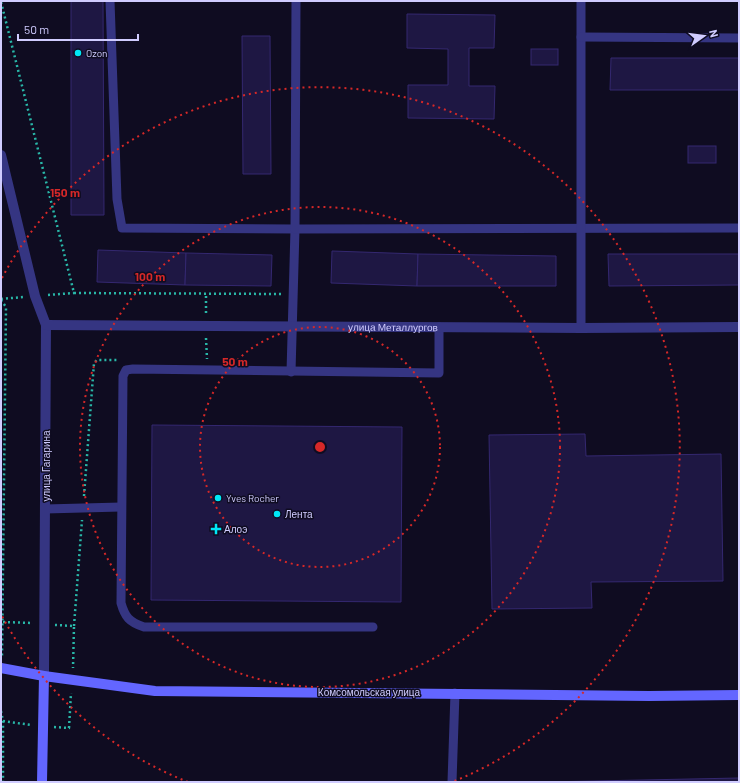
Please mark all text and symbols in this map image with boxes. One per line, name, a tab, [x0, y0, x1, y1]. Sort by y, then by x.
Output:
scale bar	[18, 16, 138, 42]
north arrow	[684, 16, 724, 56]
text: 50 m	[24, 22, 49, 36]
text: N	[707, 28, 721, 39]
place label: Ozon	[86, 47, 108, 59]
marker: Ozon	[73, 48, 83, 58]
text: 150 m	[50, 185, 80, 199]
text: 100 m	[135, 269, 165, 283]
street label: улица Металлургов	[348, 321, 438, 333]
text: 50 m	[222, 354, 248, 368]
street label: улица Гагарина	[40, 430, 52, 502]
centre of rings	[313, 440, 327, 454]
place label: Yves Rocher	[226, 492, 279, 504]
marker: Yves Rocher	[213, 493, 223, 503]
place label: Лента	[285, 508, 313, 520]
marker: Лента	[272, 509, 282, 519]
place label: Алоэ	[224, 523, 247, 535]
marker: Алоэ	[211, 524, 221, 534]
street label: Комсомольская улица	[318, 686, 421, 698]

